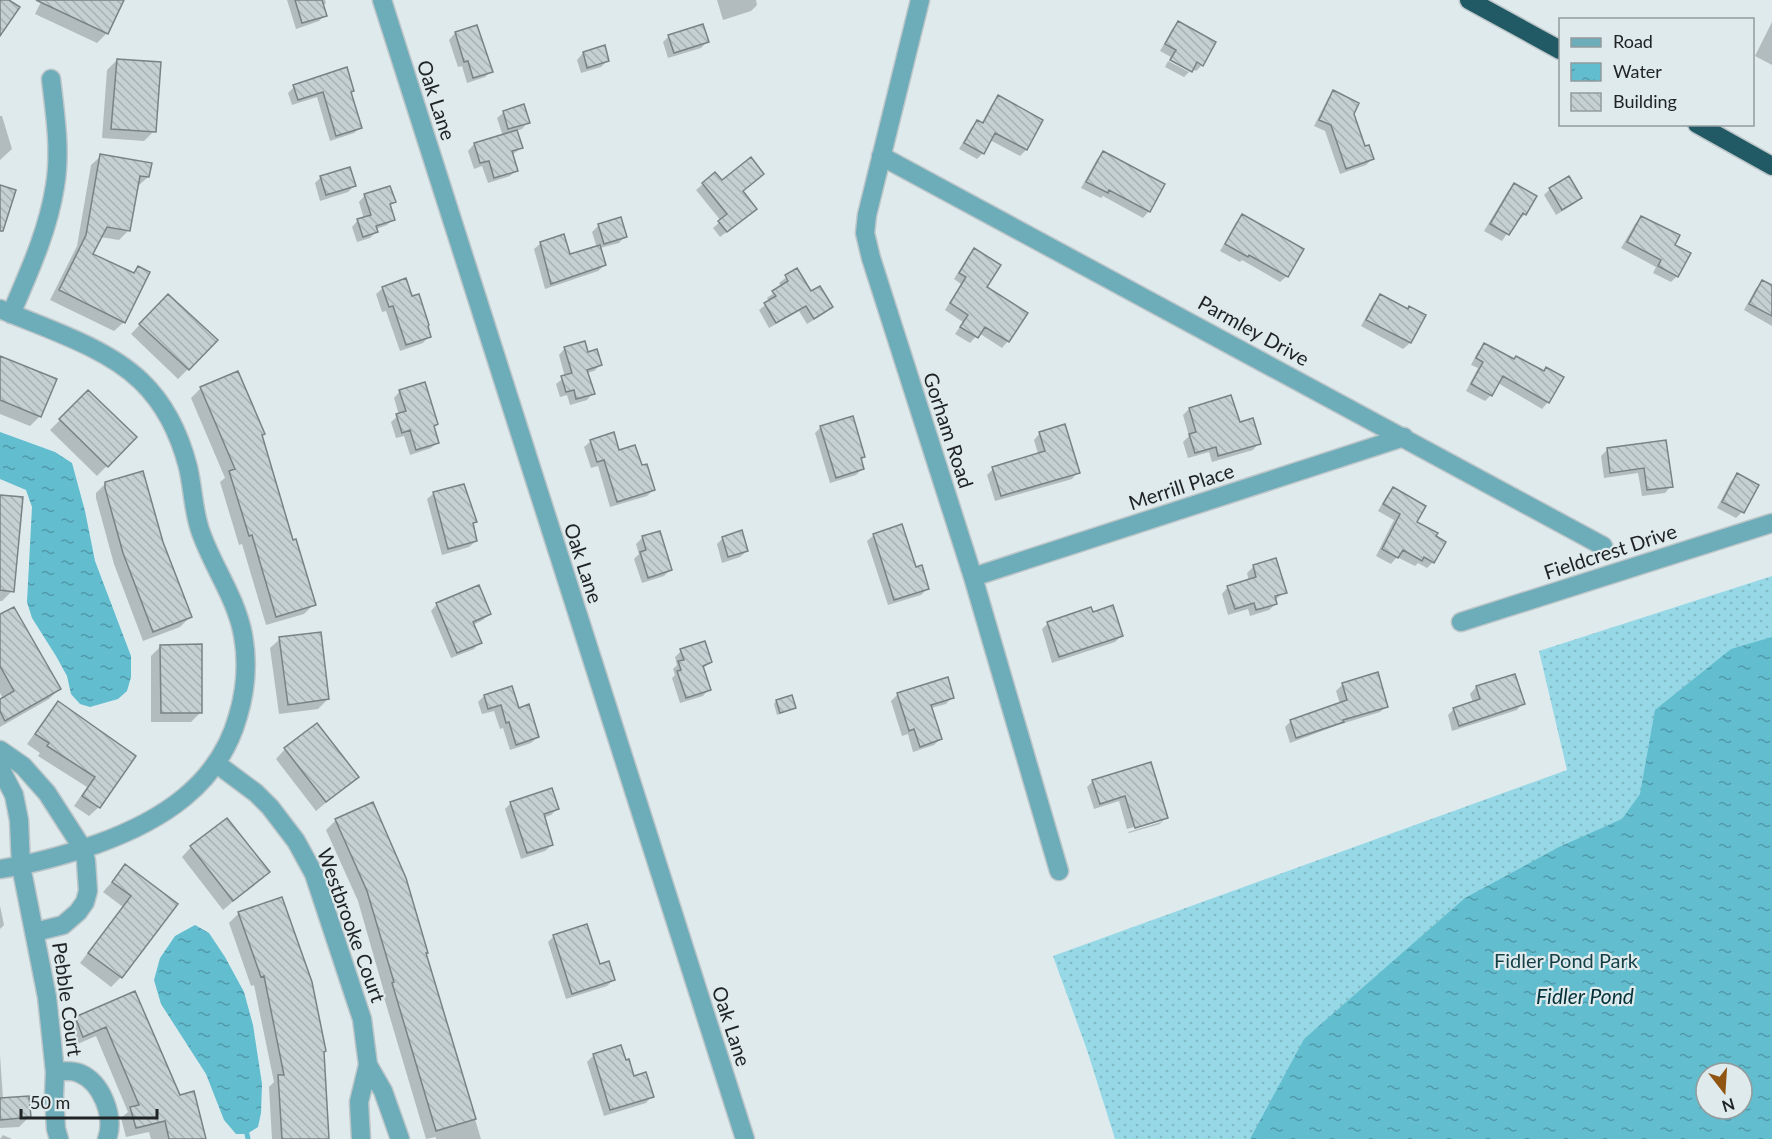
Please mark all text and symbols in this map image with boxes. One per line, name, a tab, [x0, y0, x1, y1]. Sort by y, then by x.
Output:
legend	[1559, 18, 1754, 126]
text: Road	[1613, 30, 1653, 52]
street label: Oak Lane	[413, 57, 461, 143]
text: Water	[1613, 60, 1662, 82]
text: Building	[1613, 90, 1677, 112]
street label: Parmley Drive	[1194, 290, 1314, 370]
street label: Gorham Road	[919, 369, 979, 491]
street label: Merrill Place	[1125, 458, 1237, 514]
street label: Fieldcrest Drive	[1541, 518, 1679, 584]
street label: Oak Lane	[560, 520, 608, 606]
street label: Westbrooke Court	[313, 845, 391, 1005]
street label: Pebble Court	[48, 940, 88, 1058]
park label: Fidler Pond Park	[1494, 948, 1639, 972]
street label: Oak Lane	[708, 983, 756, 1069]
water label: Fidler Pond	[1536, 983, 1634, 1008]
north arrow	[1694, 1061, 1754, 1121]
scale bar	[21, 1082, 158, 1120]
text: 50 m	[30, 1091, 70, 1113]
text: N	[1720, 1095, 1737, 1117]

